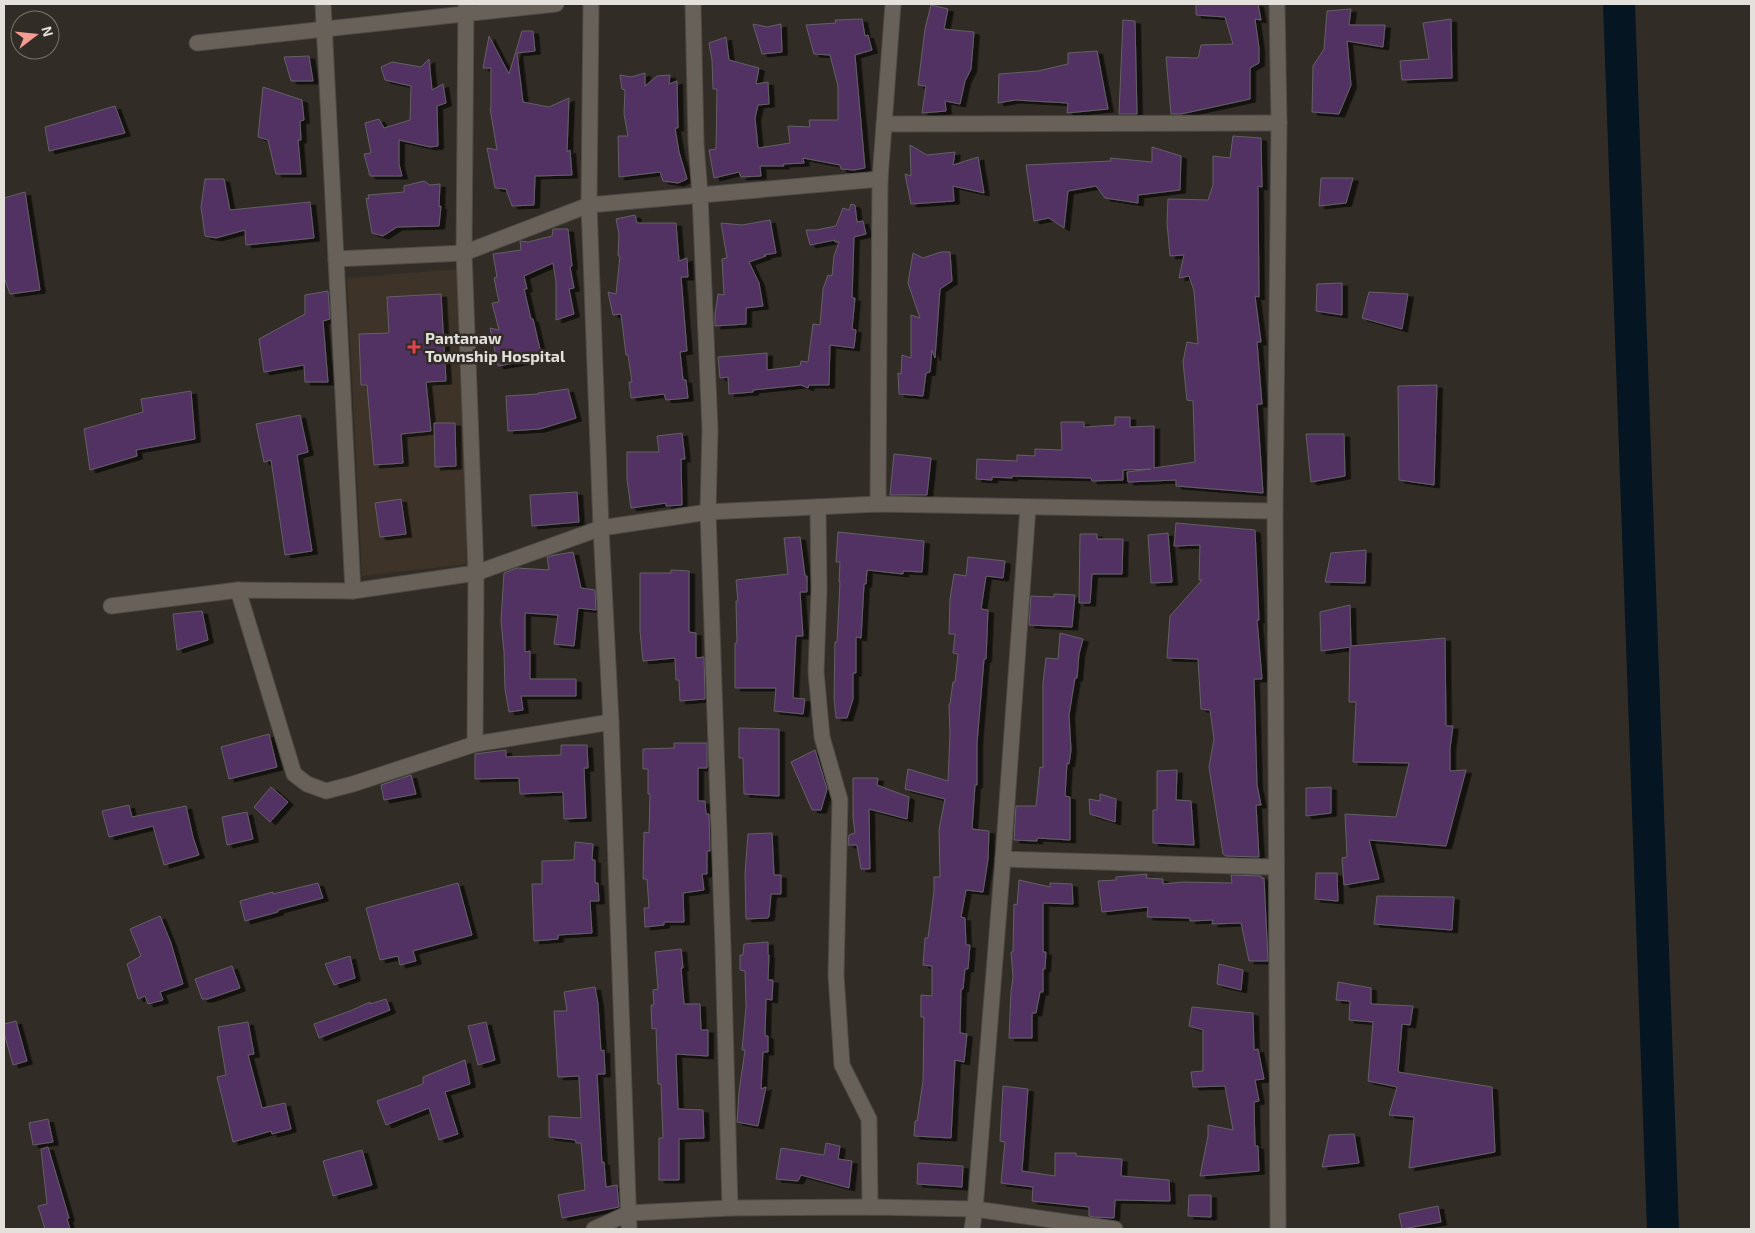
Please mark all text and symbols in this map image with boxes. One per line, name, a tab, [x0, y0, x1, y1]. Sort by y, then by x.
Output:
north arrow	[10, 10, 60, 60]
text: N	[38, 24, 58, 38]
place label: Pantanaw Township Hospital	[425, 328, 566, 365]
marker: Pantanaw Township Hospital	[407, 340, 421, 354]

